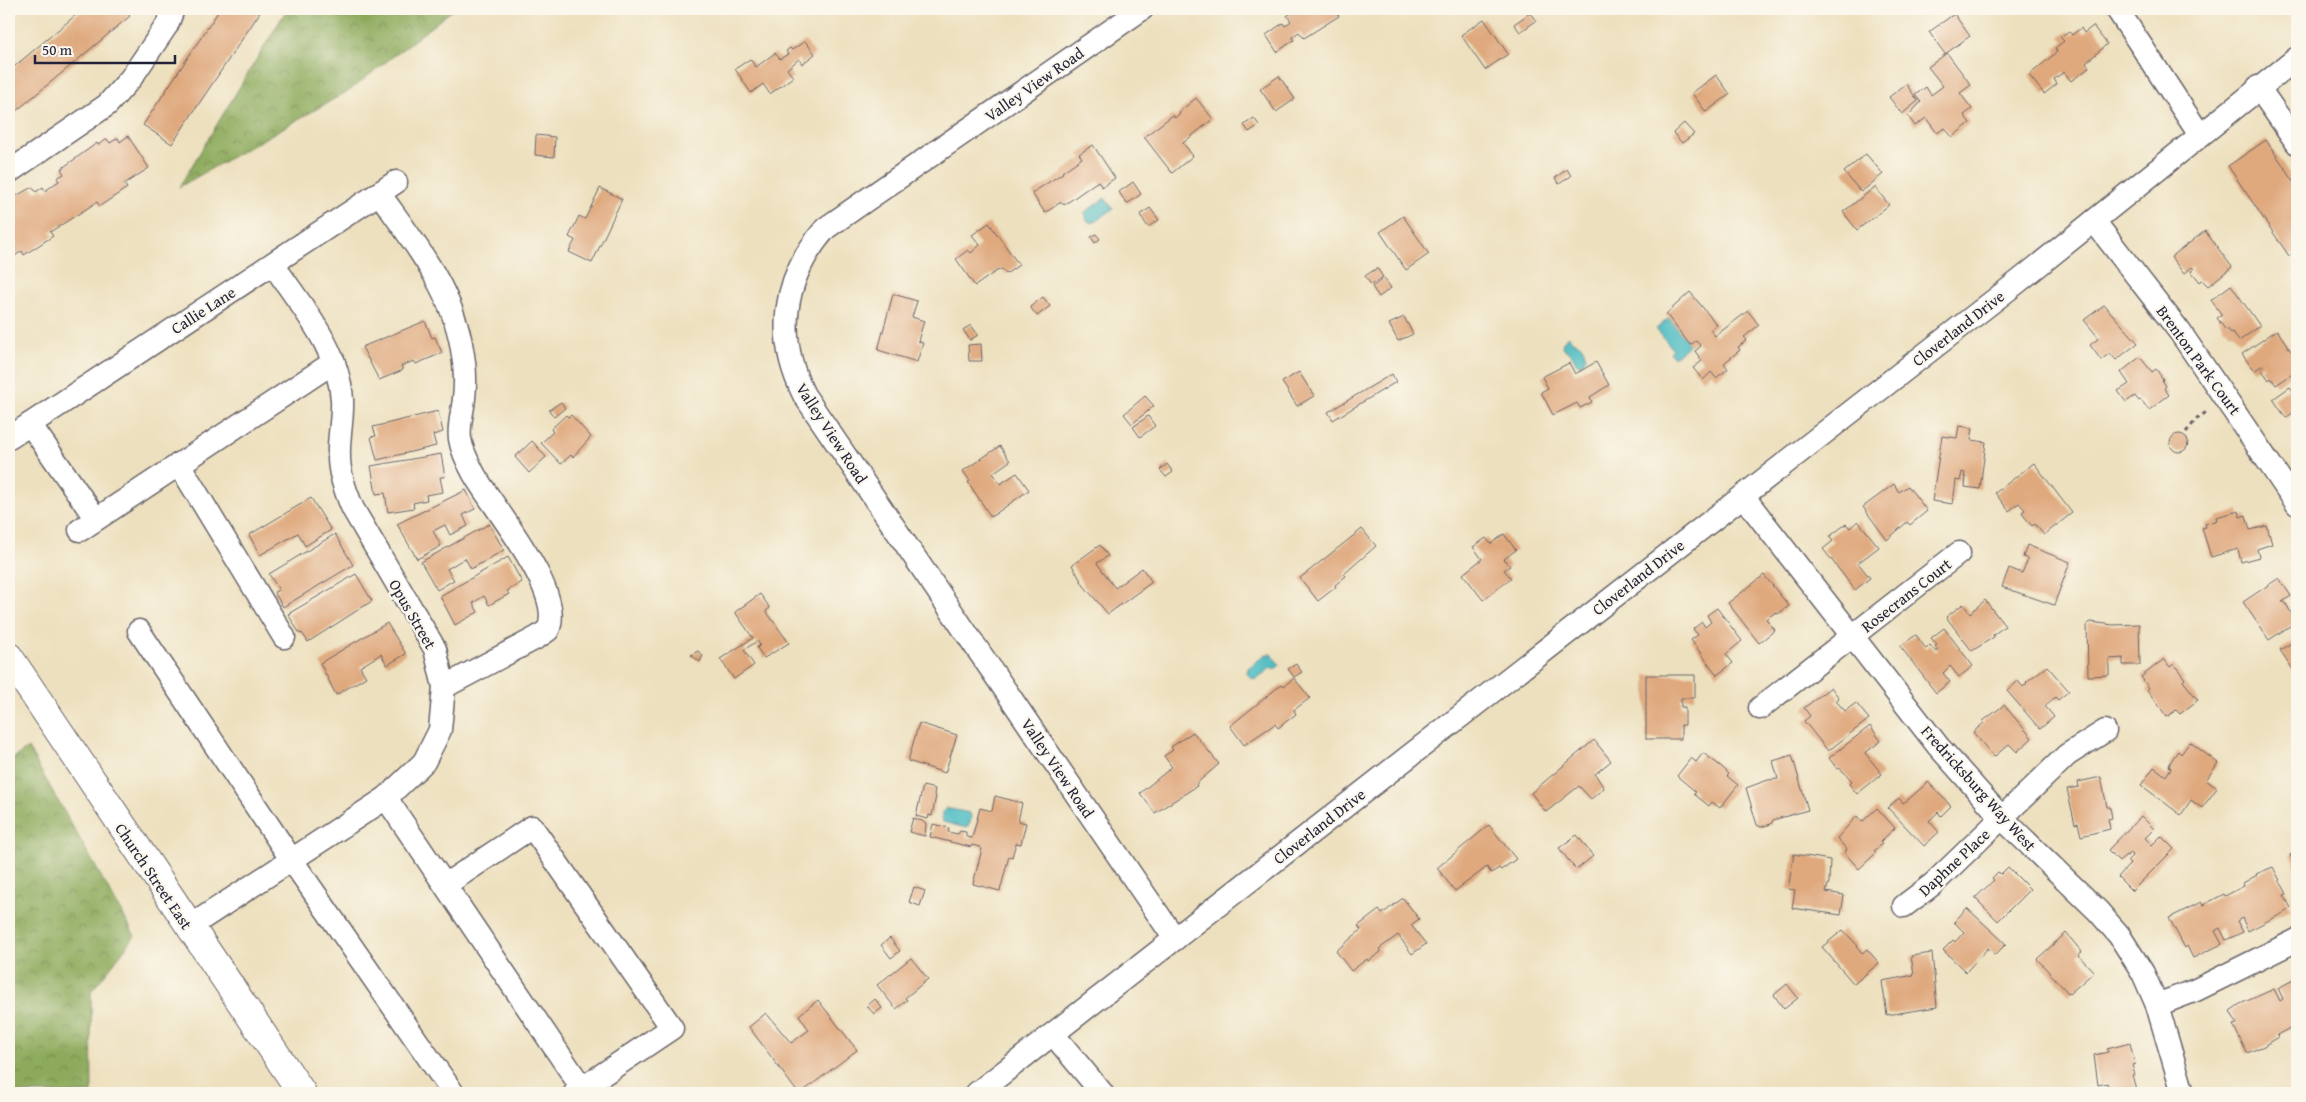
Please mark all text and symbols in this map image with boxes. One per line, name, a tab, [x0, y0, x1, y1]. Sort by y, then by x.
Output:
scale bar	[35, 32, 175, 64]
text: 50 m	[42, 39, 73, 60]
street label: Valley View Road	[980, 41, 1089, 127]
street label: Callie Lane	[166, 280, 240, 340]
street label: Cloverland Drive	[1907, 284, 2009, 372]
street label: Brenton Park Court	[2151, 300, 2247, 420]
street label: Valley View Road	[790, 378, 874, 489]
street label: Cloverland Drive	[1587, 533, 1689, 621]
street label: Rosecrans Court	[1856, 552, 1957, 638]
street label: Opus Street	[383, 575, 443, 654]
street label: Valley View Road	[1016, 713, 1101, 823]
street label: Fredricksburg Way West	[1916, 720, 2042, 857]
street label: Cloverland Drive	[1268, 782, 1370, 870]
street label: Church Street East	[109, 818, 199, 934]
street label: Daphne Place	[1913, 822, 1995, 902]

